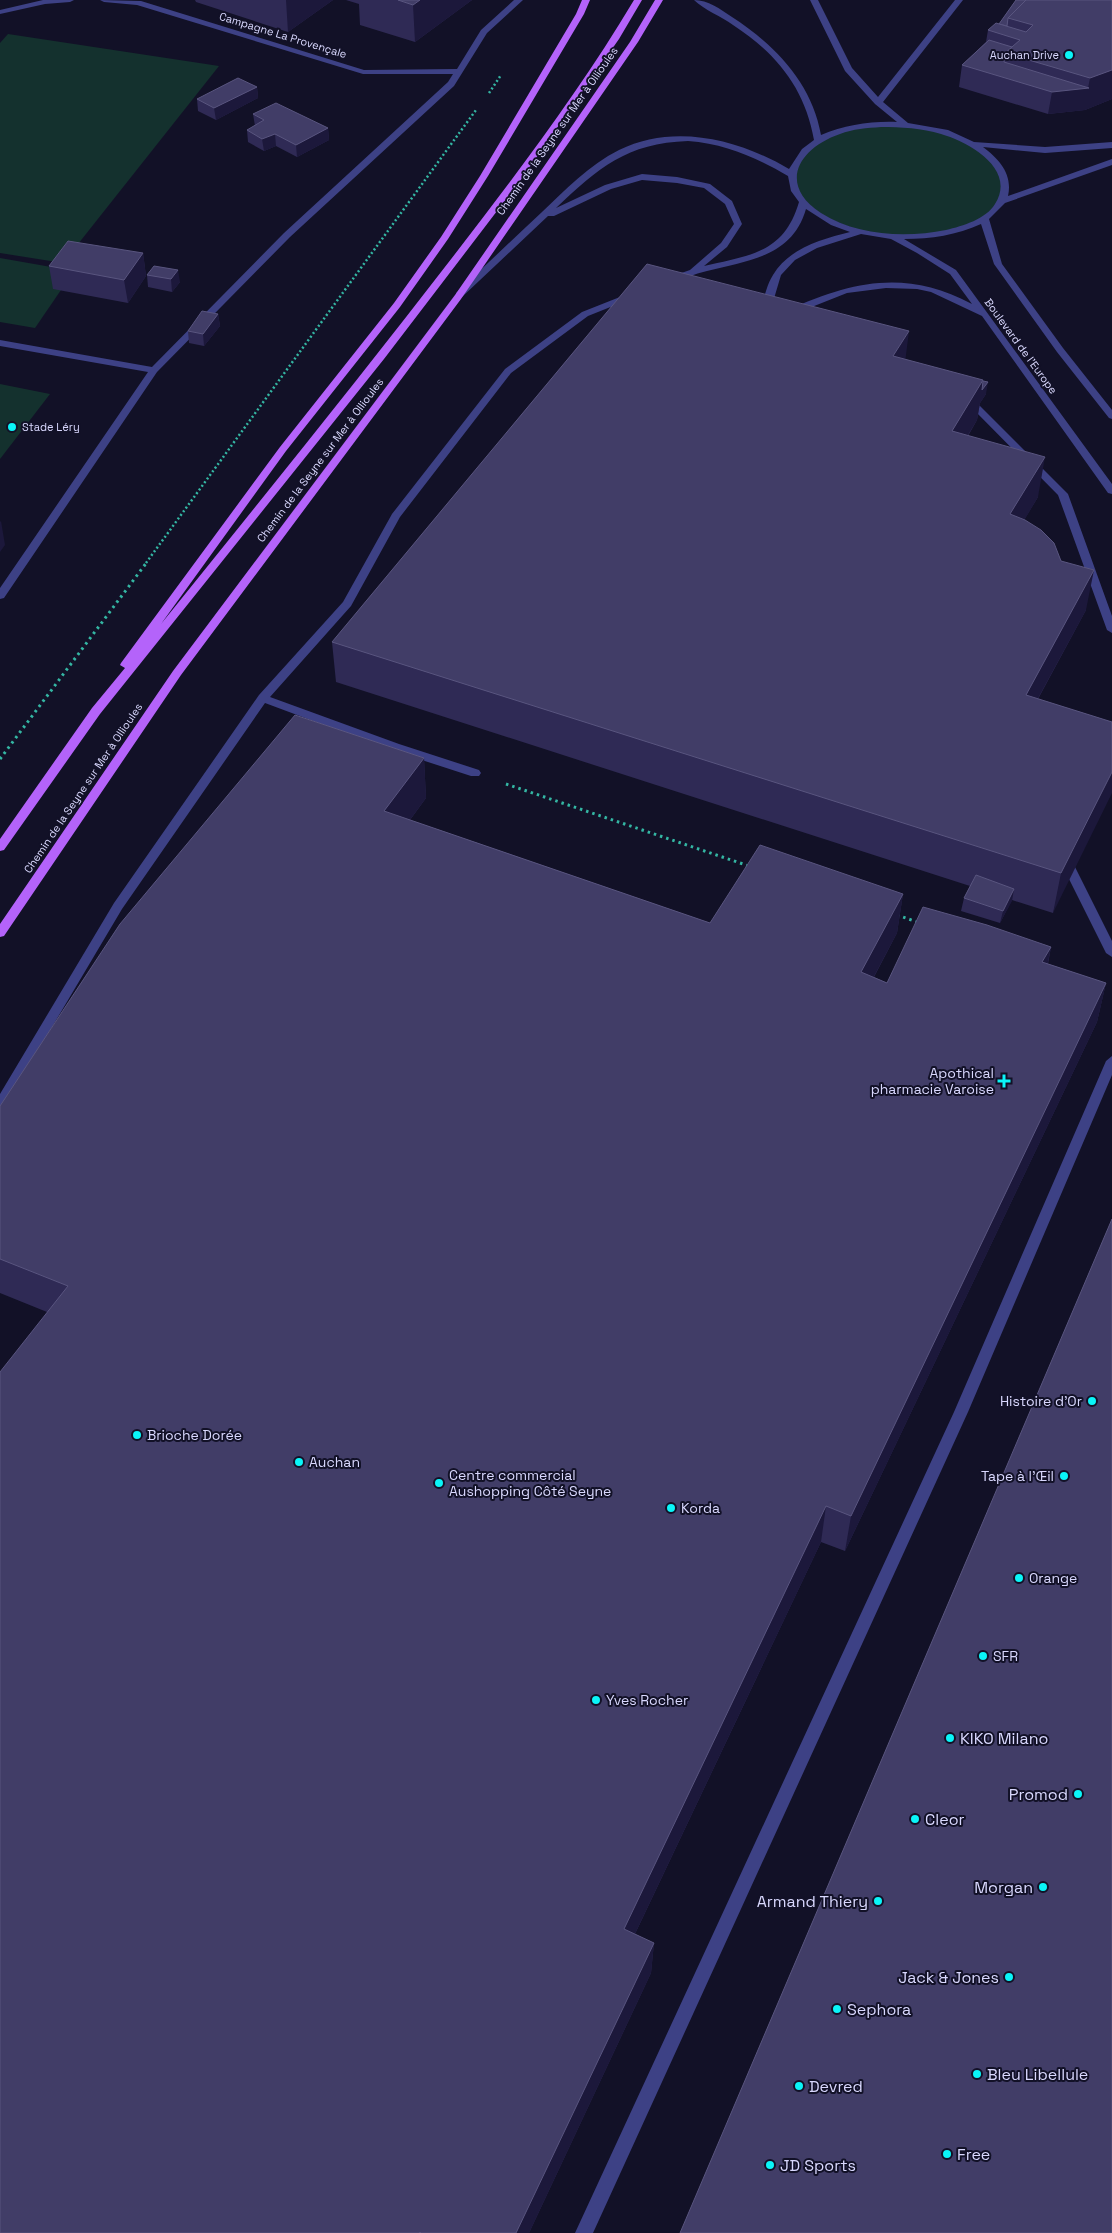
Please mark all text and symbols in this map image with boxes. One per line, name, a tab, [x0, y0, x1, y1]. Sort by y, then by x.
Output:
street label: Campagne La Provençale	[218, 9, 348, 61]
street label: Chemin de la Seyne sur Mer à Ollioules	[493, 44, 621, 218]
place label: Auchan Drive	[990, 48, 1059, 62]
marker: Auchan Drive	[1063, 49, 1075, 61]
street label: Boulevard de l'Europe	[982, 295, 1060, 397]
street label: Chemin de la Seyne sur Mer à Ollioules	[254, 375, 386, 545]
place label: Stade Léry	[22, 420, 80, 434]
marker: Stade Léry	[6, 421, 18, 433]
street label: Chemin de la Seyne sur Mer à Ollioules	[21, 700, 145, 876]
place label: Apothical pharmacie Varoise	[871, 1064, 994, 1098]
marker: Apothical pharmacie Varoise	[998, 1075, 1010, 1087]
place label: Histoire d'Or	[1000, 1392, 1082, 1410]
marker: Histoire d'Or	[1086, 1395, 1098, 1407]
place label: Brioche Dorée	[147, 1426, 242, 1444]
marker: Brioche Dorée	[131, 1429, 143, 1441]
place label: Auchan	[309, 1453, 360, 1471]
marker: Auchan	[293, 1456, 305, 1468]
place label: Centre commercial Aushopping Côté Seyne	[449, 1466, 611, 1500]
place label: Tape à l'Œil	[981, 1467, 1054, 1485]
marker: Tape à l'Œil	[1058, 1470, 1070, 1482]
marker: Centre commercial Aushopping Côté Seyne	[433, 1477, 445, 1489]
place label: Korda	[681, 1499, 720, 1517]
marker: Korda	[665, 1502, 677, 1514]
place label: Orange	[1029, 1569, 1077, 1587]
marker: Orange	[1013, 1572, 1025, 1584]
place label: SFR	[993, 1647, 1018, 1665]
marker: SFR	[977, 1650, 989, 1662]
place label: Yves Rocher	[606, 1691, 688, 1709]
marker: Yves Rocher	[590, 1694, 602, 1706]
place label: KIKO Milano	[960, 1728, 1048, 1749]
marker: KIKO Milano	[944, 1732, 956, 1744]
place label: Promod	[1009, 1784, 1068, 1805]
marker: Promod	[1072, 1788, 1084, 1800]
place label: Cleor	[925, 1809, 965, 1830]
marker: Cleor	[909, 1813, 921, 1825]
place label: Morgan	[974, 1877, 1033, 1898]
marker: Morgan	[1037, 1881, 1049, 1893]
place label: Armand Thiery	[757, 1891, 868, 1912]
marker: Armand Thiery	[872, 1895, 884, 1907]
place label: Jack & Jones	[898, 1967, 999, 1988]
marker: Jack & Jones	[1003, 1971, 1015, 1983]
place label: Sephora	[847, 1999, 911, 2020]
marker: Sephora	[831, 2003, 843, 2015]
place label: Bleu Libellule	[987, 2064, 1088, 2085]
marker: Bleu Libellule	[971, 2068, 983, 2080]
place label: Devred	[809, 2076, 863, 2097]
marker: Devred	[793, 2080, 805, 2092]
place label: Free	[957, 2144, 990, 2165]
marker: Free	[941, 2148, 953, 2160]
place label: JD Sports	[780, 2155, 856, 2176]
marker: JD Sports	[764, 2159, 776, 2171]

